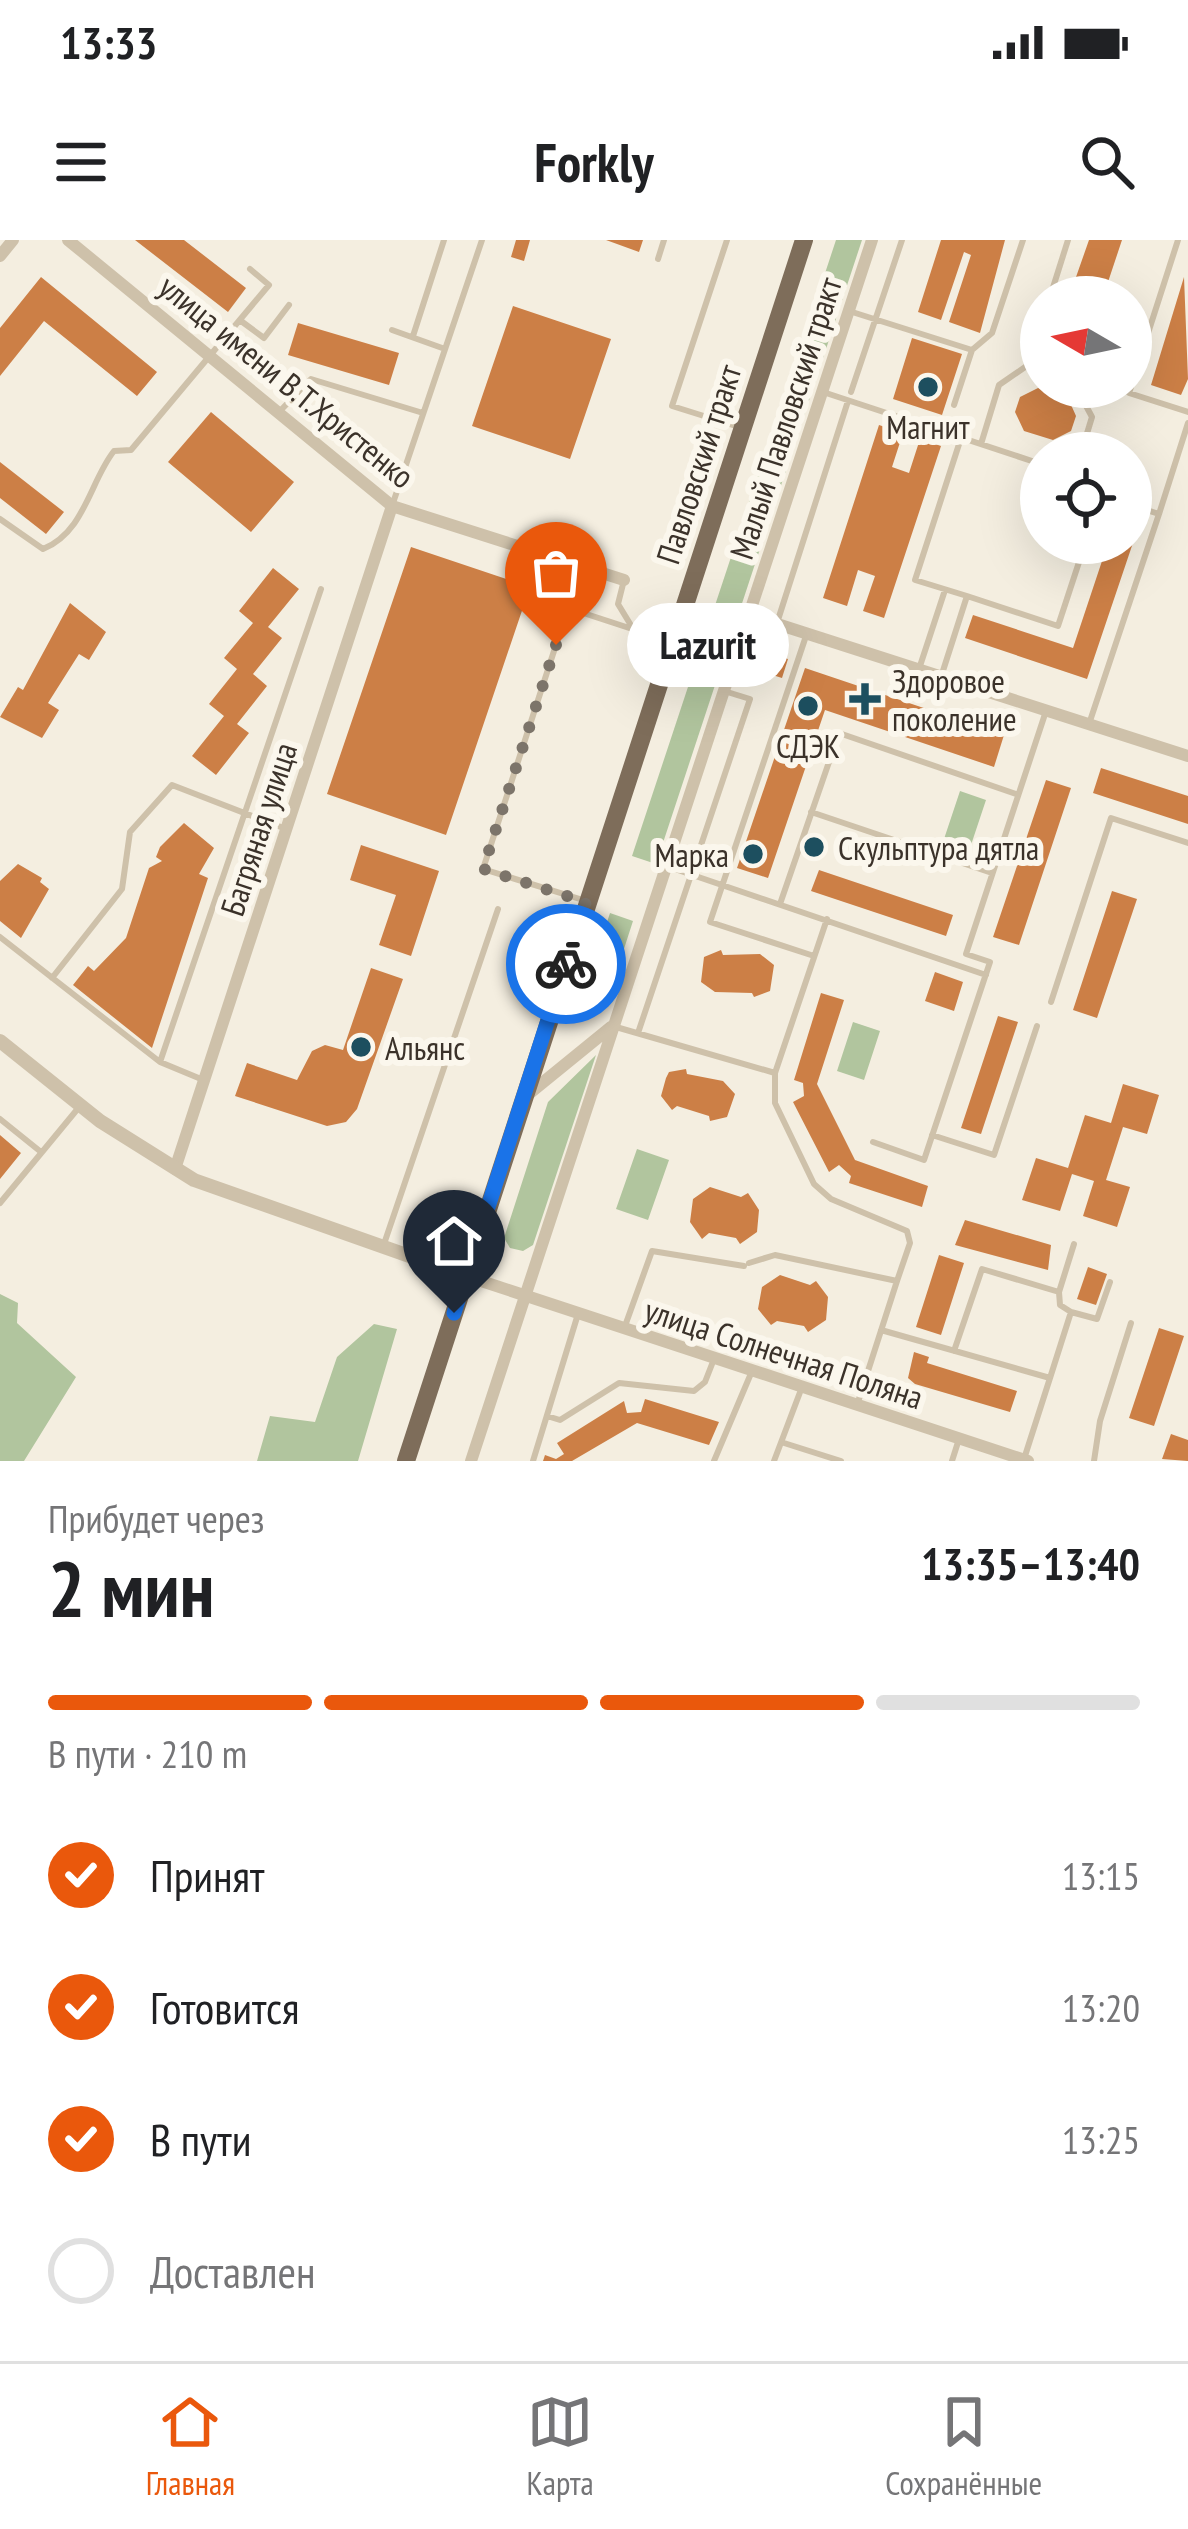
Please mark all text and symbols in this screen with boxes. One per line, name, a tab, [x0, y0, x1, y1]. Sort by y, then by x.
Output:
text: 13:33	[60, 13, 157, 71]
text: Forkly	[534, 127, 654, 197]
icon: menu	[48, 129, 114, 195]
icon: search	[1074, 129, 1140, 195]
street label: улица имени В.Т.Христенко	[151, 265, 423, 497]
street label: Малый Павловский тракт	[719, 271, 851, 564]
north arrow	[1020, 276, 1152, 408]
map controls	[1020, 276, 1152, 564]
street label: Павловский тракт	[646, 359, 751, 569]
marker: Магнит	[915, 374, 941, 400]
place label: Магнит	[886, 405, 970, 448]
button: locate	[1020, 432, 1152, 564]
pin	[505, 522, 607, 645]
icon: bag	[523, 540, 589, 606]
callout: Lazurit	[628, 603, 790, 687]
text: Lazurit	[660, 619, 756, 670]
place label: Здоровое поколение	[892, 659, 1017, 740]
marker: Здоровое поколение	[849, 683, 881, 715]
marker: СДЭК	[795, 693, 821, 719]
place label: СДЭК	[776, 724, 840, 767]
street label: Багряная улица	[210, 737, 306, 921]
place label: Скульптура дятла	[838, 826, 1039, 869]
place label: Марка	[654, 833, 729, 876]
marker: Скульптура дятла	[801, 834, 827, 860]
marker: Марка	[740, 841, 766, 867]
courier	[506, 904, 626, 1024]
icon: bike	[533, 931, 599, 997]
place label: Альянс	[385, 1026, 465, 1069]
marker: Альянс	[348, 1034, 374, 1060]
pin	[403, 1190, 505, 1313]
icon: home	[421, 1208, 487, 1274]
street label: улица Солнечная Поляна	[639, 1288, 929, 1418]
text: Прибудет через	[48, 1493, 265, 1544]
text: 13:35–13:40	[921, 1534, 1140, 1592]
text: 2 мин	[48, 1538, 214, 1639]
text: В пути · 210 m	[48, 1728, 247, 1779]
icon: check	[48, 1842, 114, 1908]
text: Принят	[150, 1846, 264, 1904]
text: 13:15	[1062, 1850, 1140, 1901]
icon: check	[48, 1974, 114, 2040]
text: Готовится	[150, 1978, 299, 2036]
text: 13:20	[1062, 1982, 1140, 2033]
icon: check	[48, 2106, 114, 2172]
text: В пути	[150, 2110, 251, 2168]
text: 13:25	[1062, 2114, 1140, 2165]
text: Доставлен	[150, 2242, 316, 2300]
tab: Главная	[146, 2389, 235, 2504]
tab: Карта	[526, 2389, 594, 2504]
tab: Сохранённые	[885, 2389, 1042, 2504]

